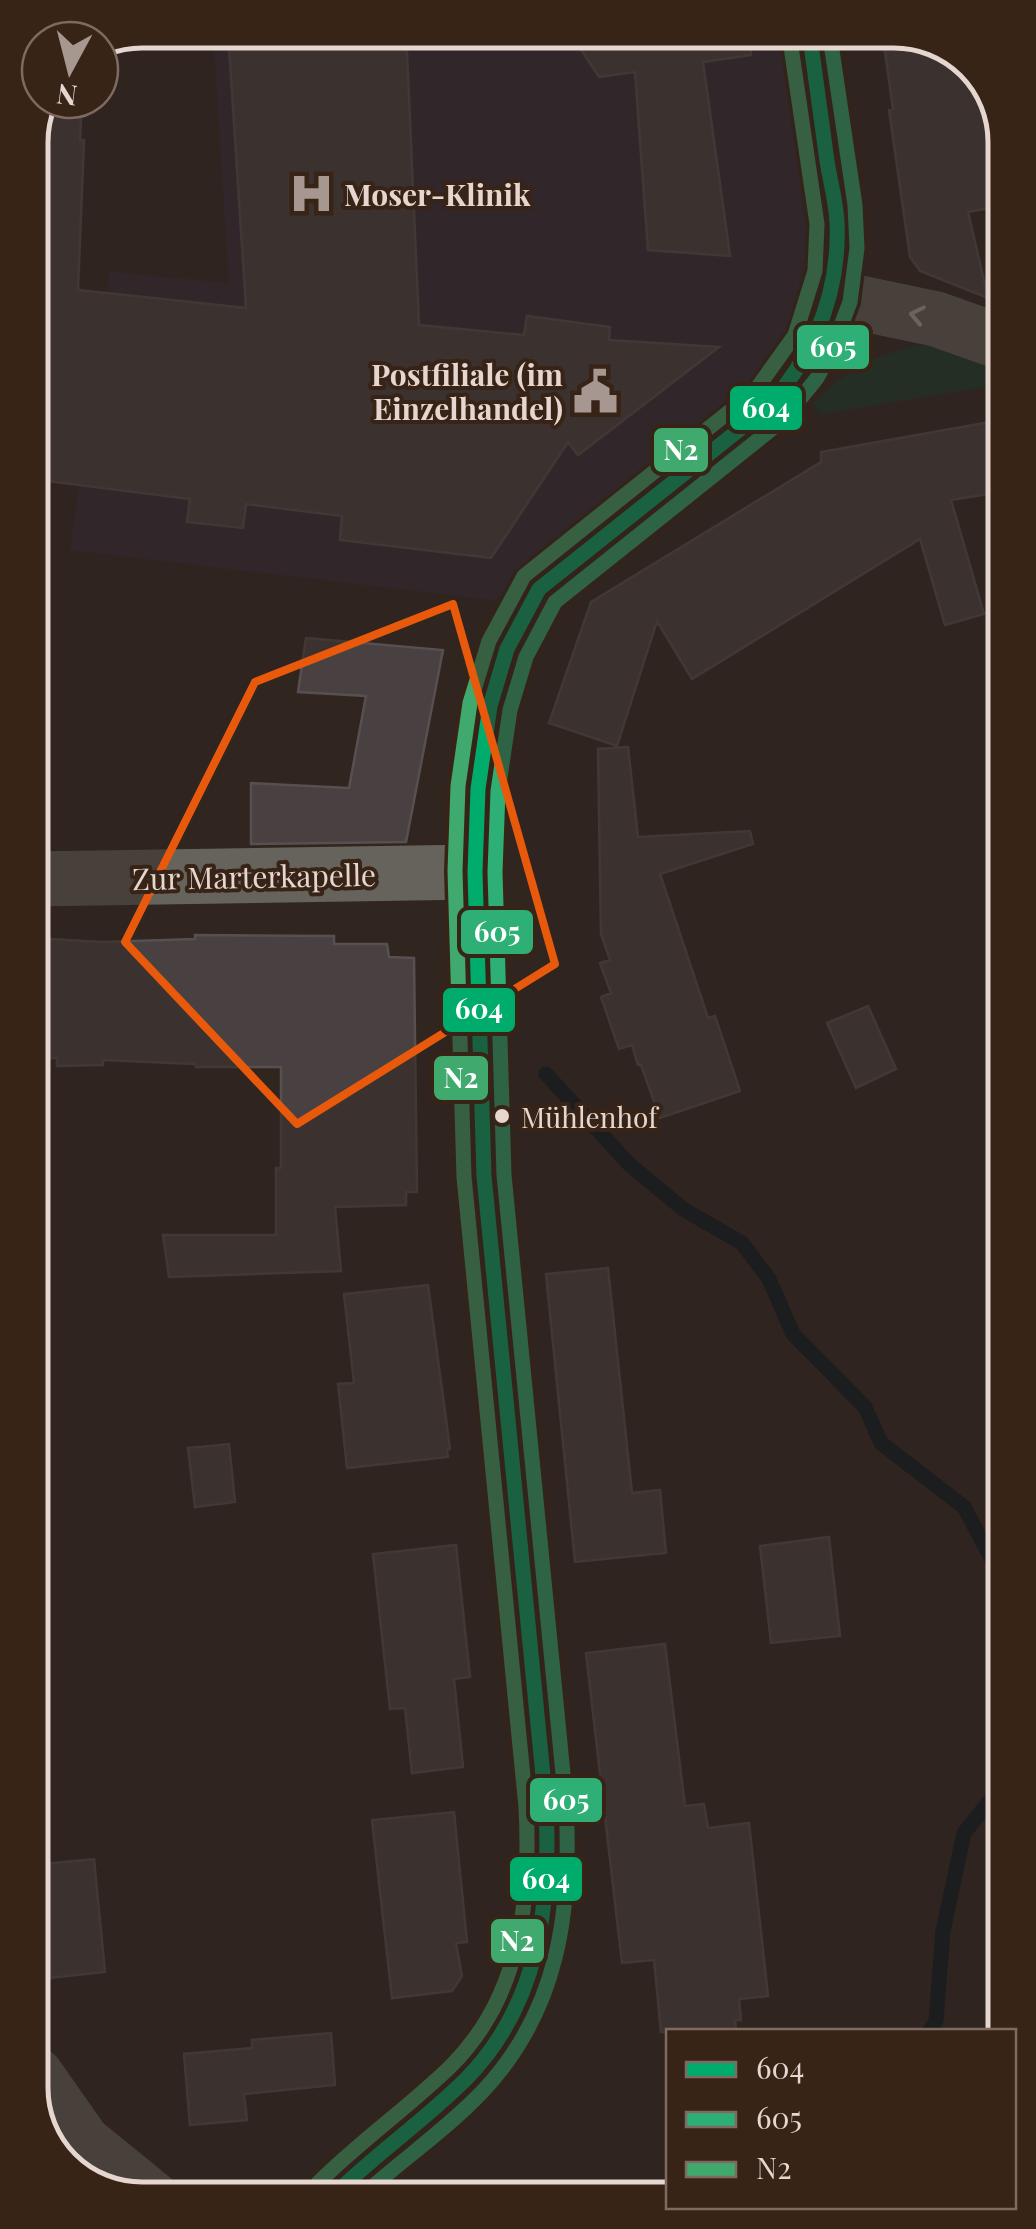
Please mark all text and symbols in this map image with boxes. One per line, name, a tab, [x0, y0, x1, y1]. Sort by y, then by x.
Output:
north arrow	[20, 20, 120, 120]
text: N	[54, 77, 79, 116]
hospital icon: Moser-Klinik	[287, 170, 335, 218]
place label: Moser-Klinik	[344, 174, 531, 214]
one-way arrow	[909, 306, 926, 327]
line badge: 605	[795, 323, 871, 371]
text: 605	[810, 327, 856, 364]
place label: Postfiliale (im Einzelhandel)	[371, 354, 563, 428]
public building icon: Postfiliale (im Einzelhandel)	[572, 367, 620, 415]
line badge: 604	[728, 384, 804, 432]
text: 604	[742, 388, 790, 425]
line badge: N2	[652, 426, 710, 474]
text: N2	[664, 430, 698, 467]
street label: Zur Marterkapelle	[132, 854, 376, 898]
line badge: 605	[459, 908, 535, 956]
text: 605	[474, 912, 520, 949]
line badge: 604	[441, 986, 517, 1034]
text: 604	[455, 989, 503, 1026]
line badge: N2	[432, 1054, 490, 1102]
text: N2	[444, 1058, 478, 1095]
place label: Mühlenhof	[521, 1098, 660, 1135]
marker: Mühlenhof	[492, 1106, 512, 1126]
line badge: 605	[528, 1776, 604, 1824]
text: 605	[543, 1780, 589, 1817]
line badge: 604	[508, 1855, 584, 1903]
text: 604	[522, 1859, 570, 1896]
line badge: N2	[489, 1917, 546, 1965]
text: N2	[500, 1921, 534, 1958]
legend	[666, 2029, 1016, 2209]
text: 604	[756, 2047, 804, 2087]
text: 605	[756, 2097, 802, 2137]
text: N2	[756, 2147, 792, 2187]

